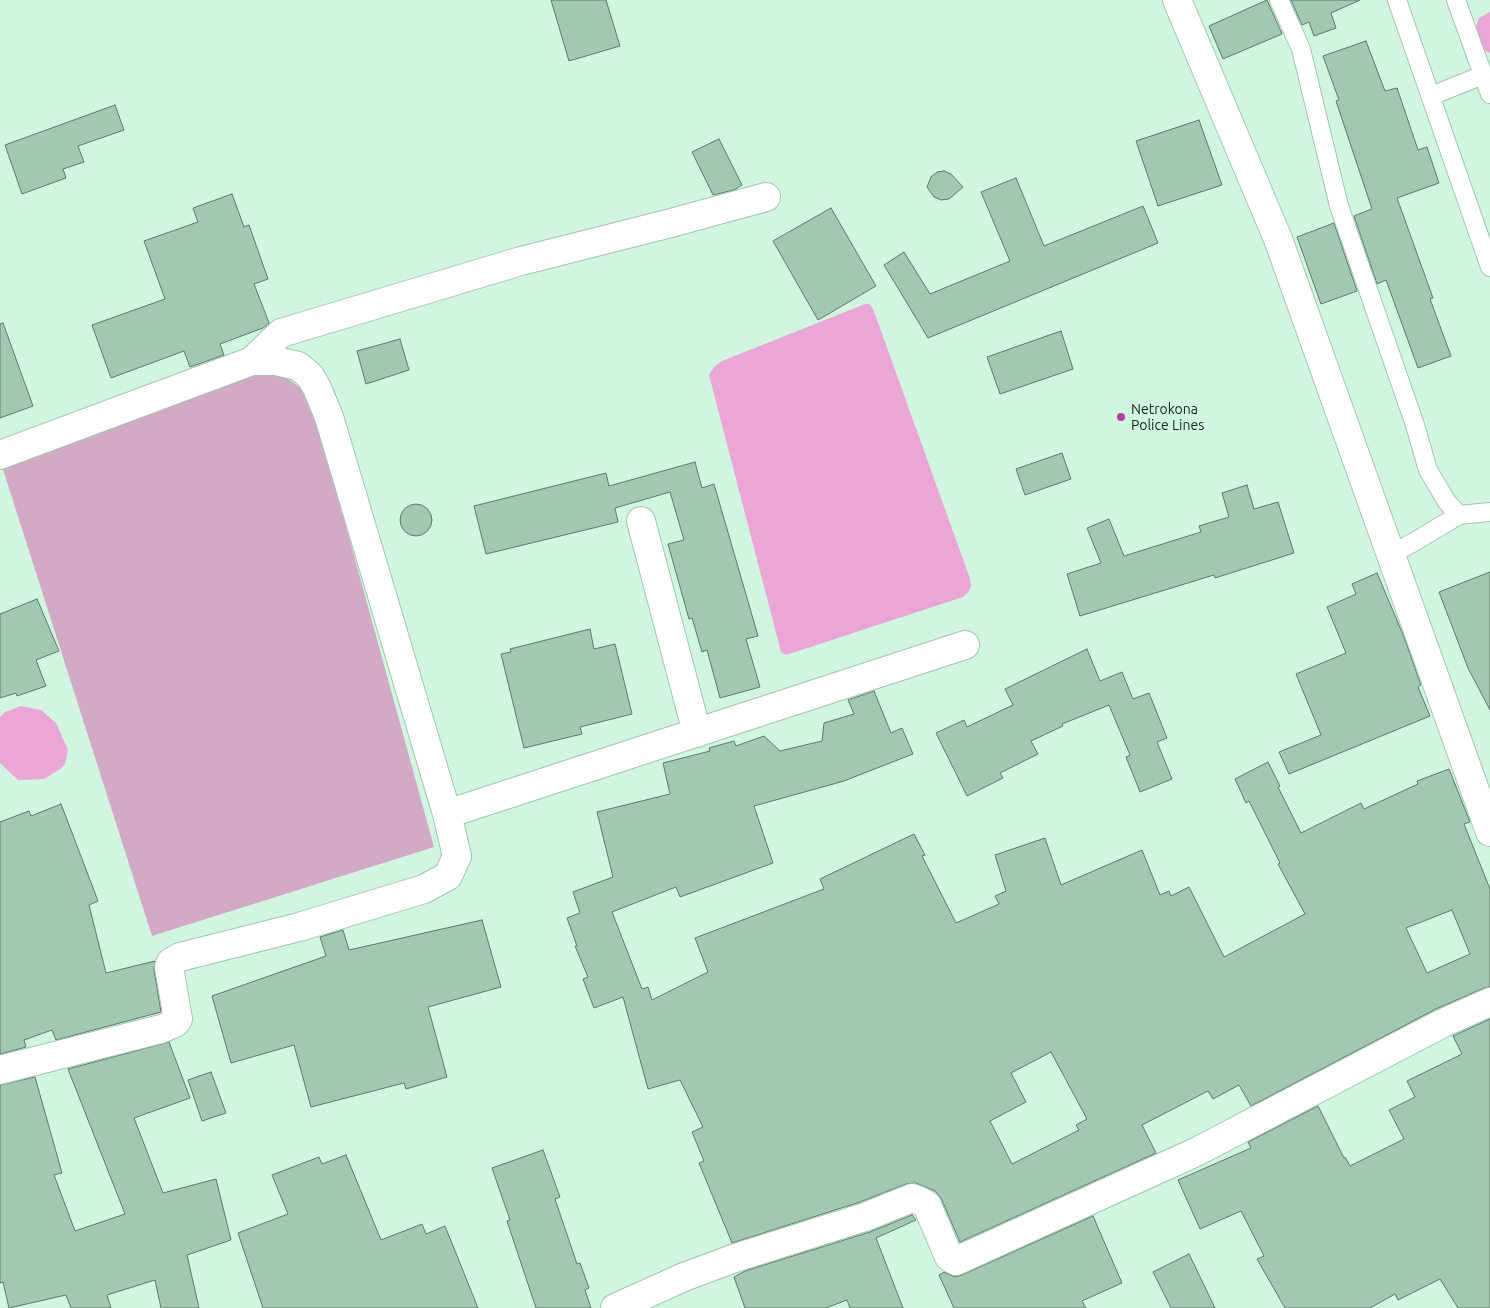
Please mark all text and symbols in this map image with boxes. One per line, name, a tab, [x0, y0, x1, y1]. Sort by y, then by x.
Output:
place label: Netrokona Police Lines	[1131, 401, 1204, 434]
marker: Netrokona Police Lines	[1115, 411, 1127, 423]

